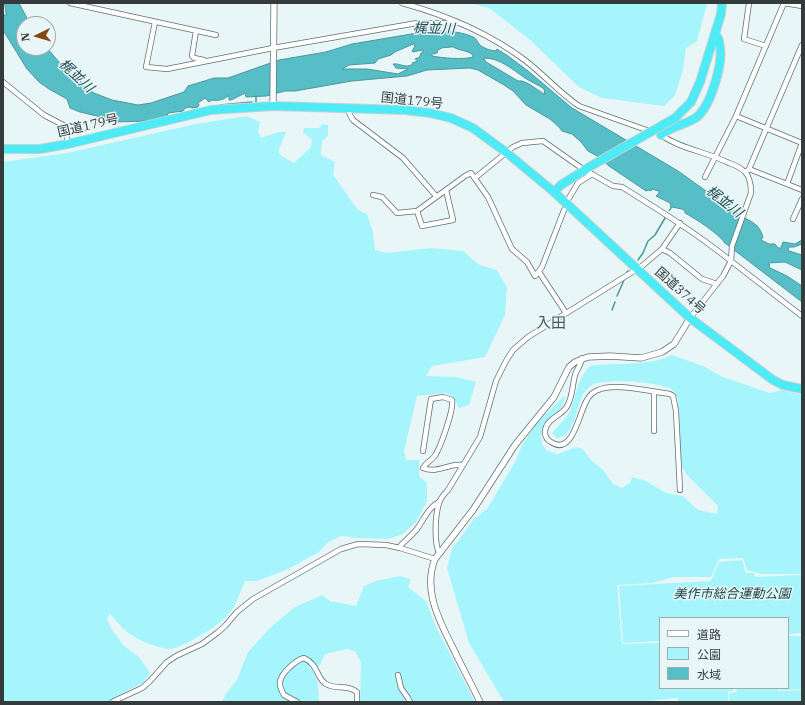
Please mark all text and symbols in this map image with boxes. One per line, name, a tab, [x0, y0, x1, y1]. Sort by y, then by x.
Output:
north arrow	[16, 16, 56, 56]
water label: 梶並川	[413, 20, 455, 38]
text: N	[18, 32, 32, 42]
water label: 梶並川	[55, 56, 97, 96]
street label: 国道179号	[380, 90, 444, 112]
street label: 国道179号	[56, 111, 120, 141]
water label: 梶並川	[702, 182, 746, 222]
street label: 国道374号	[652, 264, 708, 318]
district label: 入田	[536, 315, 566, 333]
park label: 美作市総合運動公園	[674, 586, 790, 602]
legend	[659, 617, 789, 689]
text: 道路	[697, 627, 721, 642]
text: 公園	[697, 647, 721, 662]
text: 水域	[697, 667, 721, 682]

